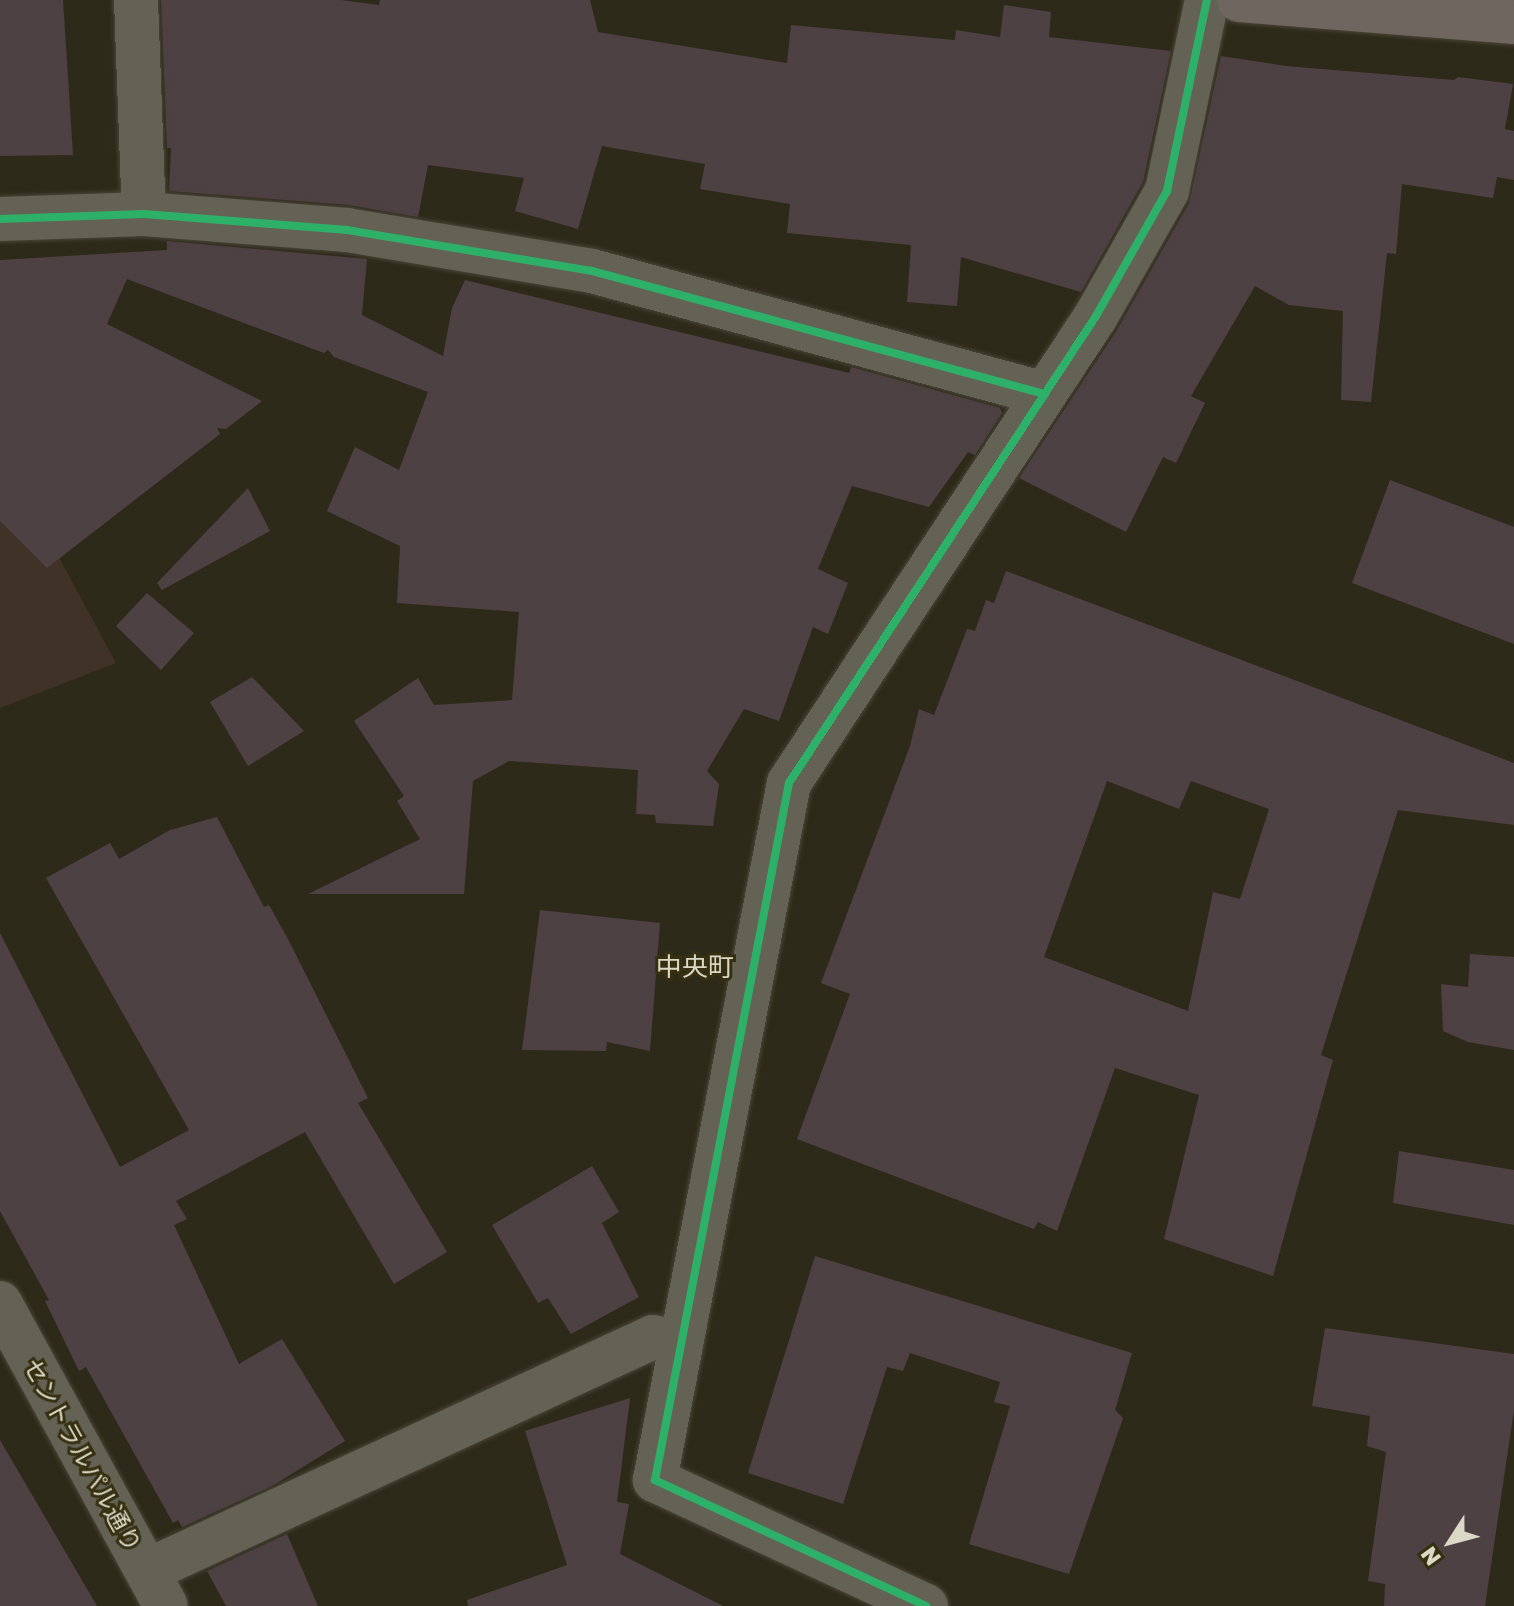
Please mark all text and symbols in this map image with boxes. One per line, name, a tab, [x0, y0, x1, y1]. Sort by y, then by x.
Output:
district label: 中央町	[656, 951, 734, 983]
street label: セントラルパル通り	[18, 1354, 148, 1556]
north arrow	[1410, 1502, 1490, 1582]
text: N	[1414, 1542, 1446, 1571]

